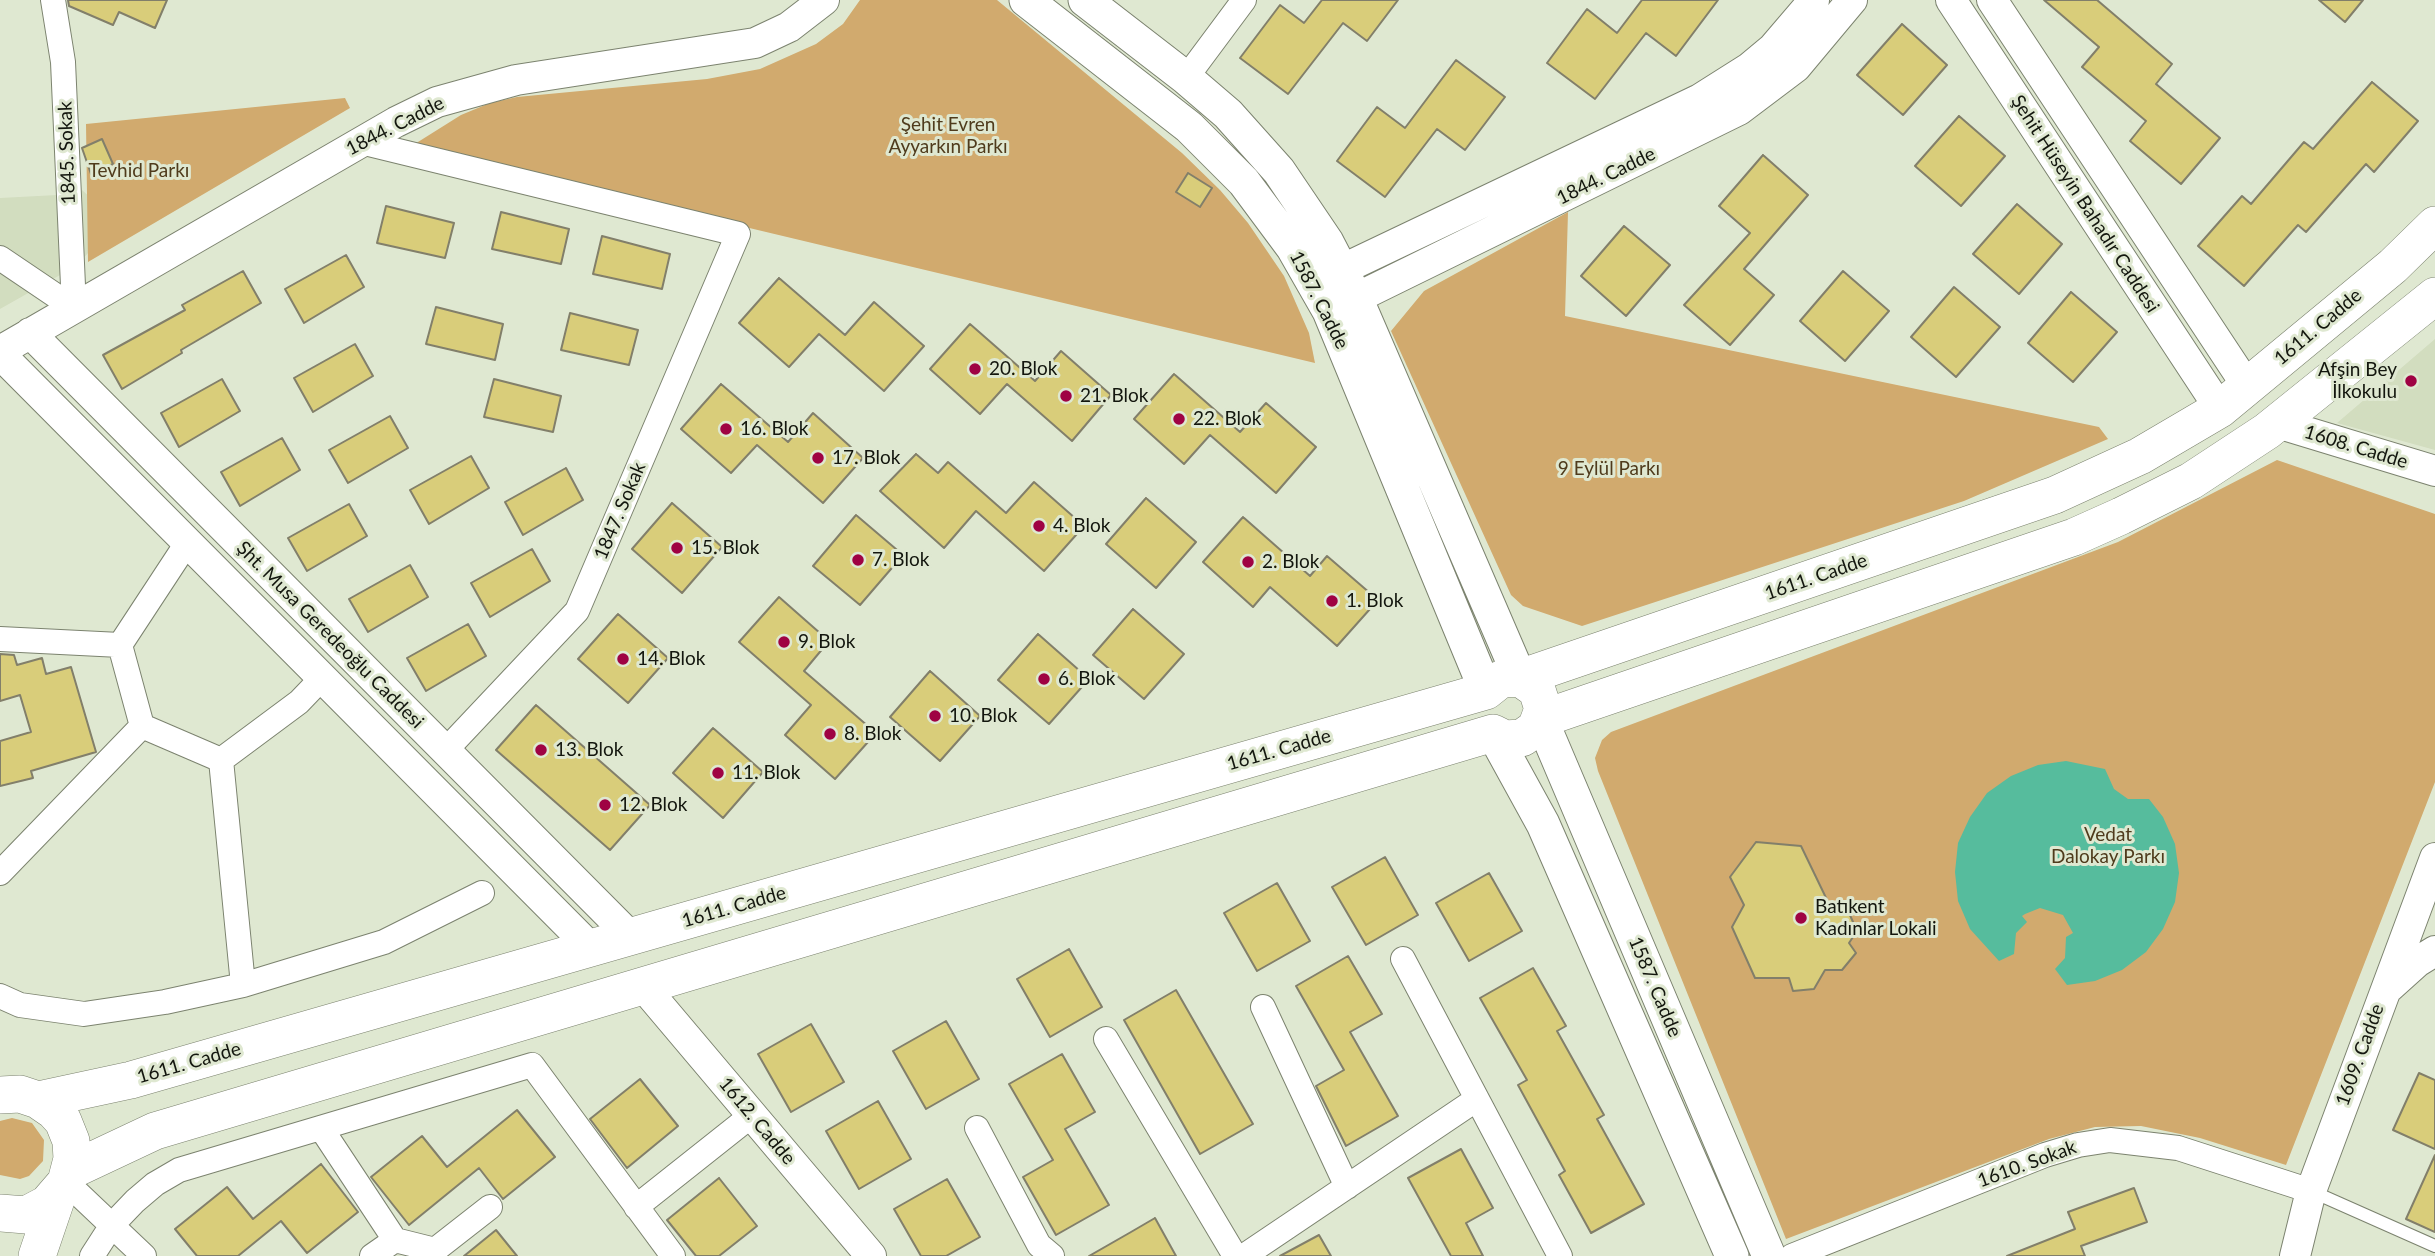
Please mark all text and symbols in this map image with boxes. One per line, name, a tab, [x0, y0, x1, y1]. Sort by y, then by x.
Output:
street label: Şehit Hüseyin Bahadır Caddesi	[2006, 91, 2164, 317]
street label: 1844. Cadde	[342, 92, 448, 160]
street label: 1845. Sokak	[54, 101, 80, 205]
park label: Şehit Evren Ayyarkın Parkı	[888, 114, 1008, 158]
street label: 1844. Cadde	[1553, 142, 1659, 210]
park label: Tevhid Parkı	[89, 160, 189, 182]
street label: 1587. Cadde	[1285, 247, 1353, 353]
street label: 1611. Cadde	[2270, 284, 2366, 370]
place label: 20. Blok	[989, 358, 1057, 380]
place label: Afşin Bey İlkokulu	[2318, 359, 2397, 403]
marker: 20. Blok	[967, 361, 983, 377]
marker: Afşin Bey İlkokulu	[2403, 373, 2419, 389]
place label: 21. Blok	[1080, 385, 1148, 407]
marker: 21. Blok	[1058, 388, 1074, 404]
place label: 22. Blok	[1193, 408, 1261, 430]
marker: 22. Blok	[1171, 411, 1187, 427]
place label: 16. Blok	[740, 418, 808, 440]
street label: 1608. Cadde	[2302, 420, 2410, 474]
marker: 16. Blok	[718, 421, 734, 437]
place label: 17. Blok	[832, 447, 900, 469]
marker: 17. Blok	[810, 450, 826, 466]
park label: 9 Eylül Parkı	[1558, 458, 1660, 480]
street label: 1847. Sokak	[589, 459, 651, 563]
place label: 4. Blok	[1053, 515, 1110, 537]
marker: 4. Blok	[1031, 518, 1047, 534]
street label: Şht. Musa Geredeoğlu Caddesi	[232, 537, 428, 733]
place label: 15. Blok	[691, 537, 759, 559]
marker: 15. Blok	[669, 540, 685, 556]
place label: 7. Blok	[872, 549, 929, 571]
street label: 1611. Cadde	[1762, 549, 1870, 605]
place label: 2. Blok	[1262, 551, 1319, 573]
marker: 7. Blok	[850, 552, 866, 568]
marker: 2. Blok	[1240, 554, 1256, 570]
place label: 1. Blok	[1346, 590, 1403, 612]
marker: 1. Blok	[1324, 593, 1340, 609]
place label: 9. Blok	[798, 631, 855, 653]
marker: 9. Blok	[776, 634, 792, 650]
place label: 14. Blok	[637, 648, 705, 670]
marker: 14. Blok	[615, 651, 631, 667]
place label: 6. Blok	[1058, 668, 1115, 690]
marker: 6. Blok	[1036, 671, 1052, 687]
place label: 10. Blok	[949, 705, 1017, 727]
marker: 10. Blok	[927, 708, 943, 724]
place label: 8. Blok	[844, 723, 901, 745]
street label: 1611. Cadde	[1224, 724, 1334, 776]
marker: 8. Blok	[822, 726, 838, 742]
place label: 13. Blok	[555, 739, 623, 761]
marker: 13. Blok	[533, 742, 549, 758]
place label: 11. Blok	[732, 762, 800, 784]
marker: 11. Blok	[710, 765, 726, 781]
place label: 12. Blok	[619, 794, 687, 816]
marker: 12. Blok	[597, 797, 613, 813]
park label: Vedat Dalokay Parkı	[2051, 824, 2165, 868]
street label: 1611. Cadde	[679, 881, 789, 933]
place label: Batıkent Kadınlar Lokali	[1815, 896, 1936, 940]
marker: Batıkent Kadınlar Lokali	[1793, 910, 1809, 926]
street label: 1587. Cadde	[1624, 933, 1686, 1041]
street label: 1609. Cadde	[2331, 1001, 2389, 1109]
street label: 1611. Cadde	[134, 1037, 244, 1089]
street label: 1612. Cadde	[714, 1073, 800, 1169]
street label: 1610. Sokak	[1975, 1136, 2079, 1192]

